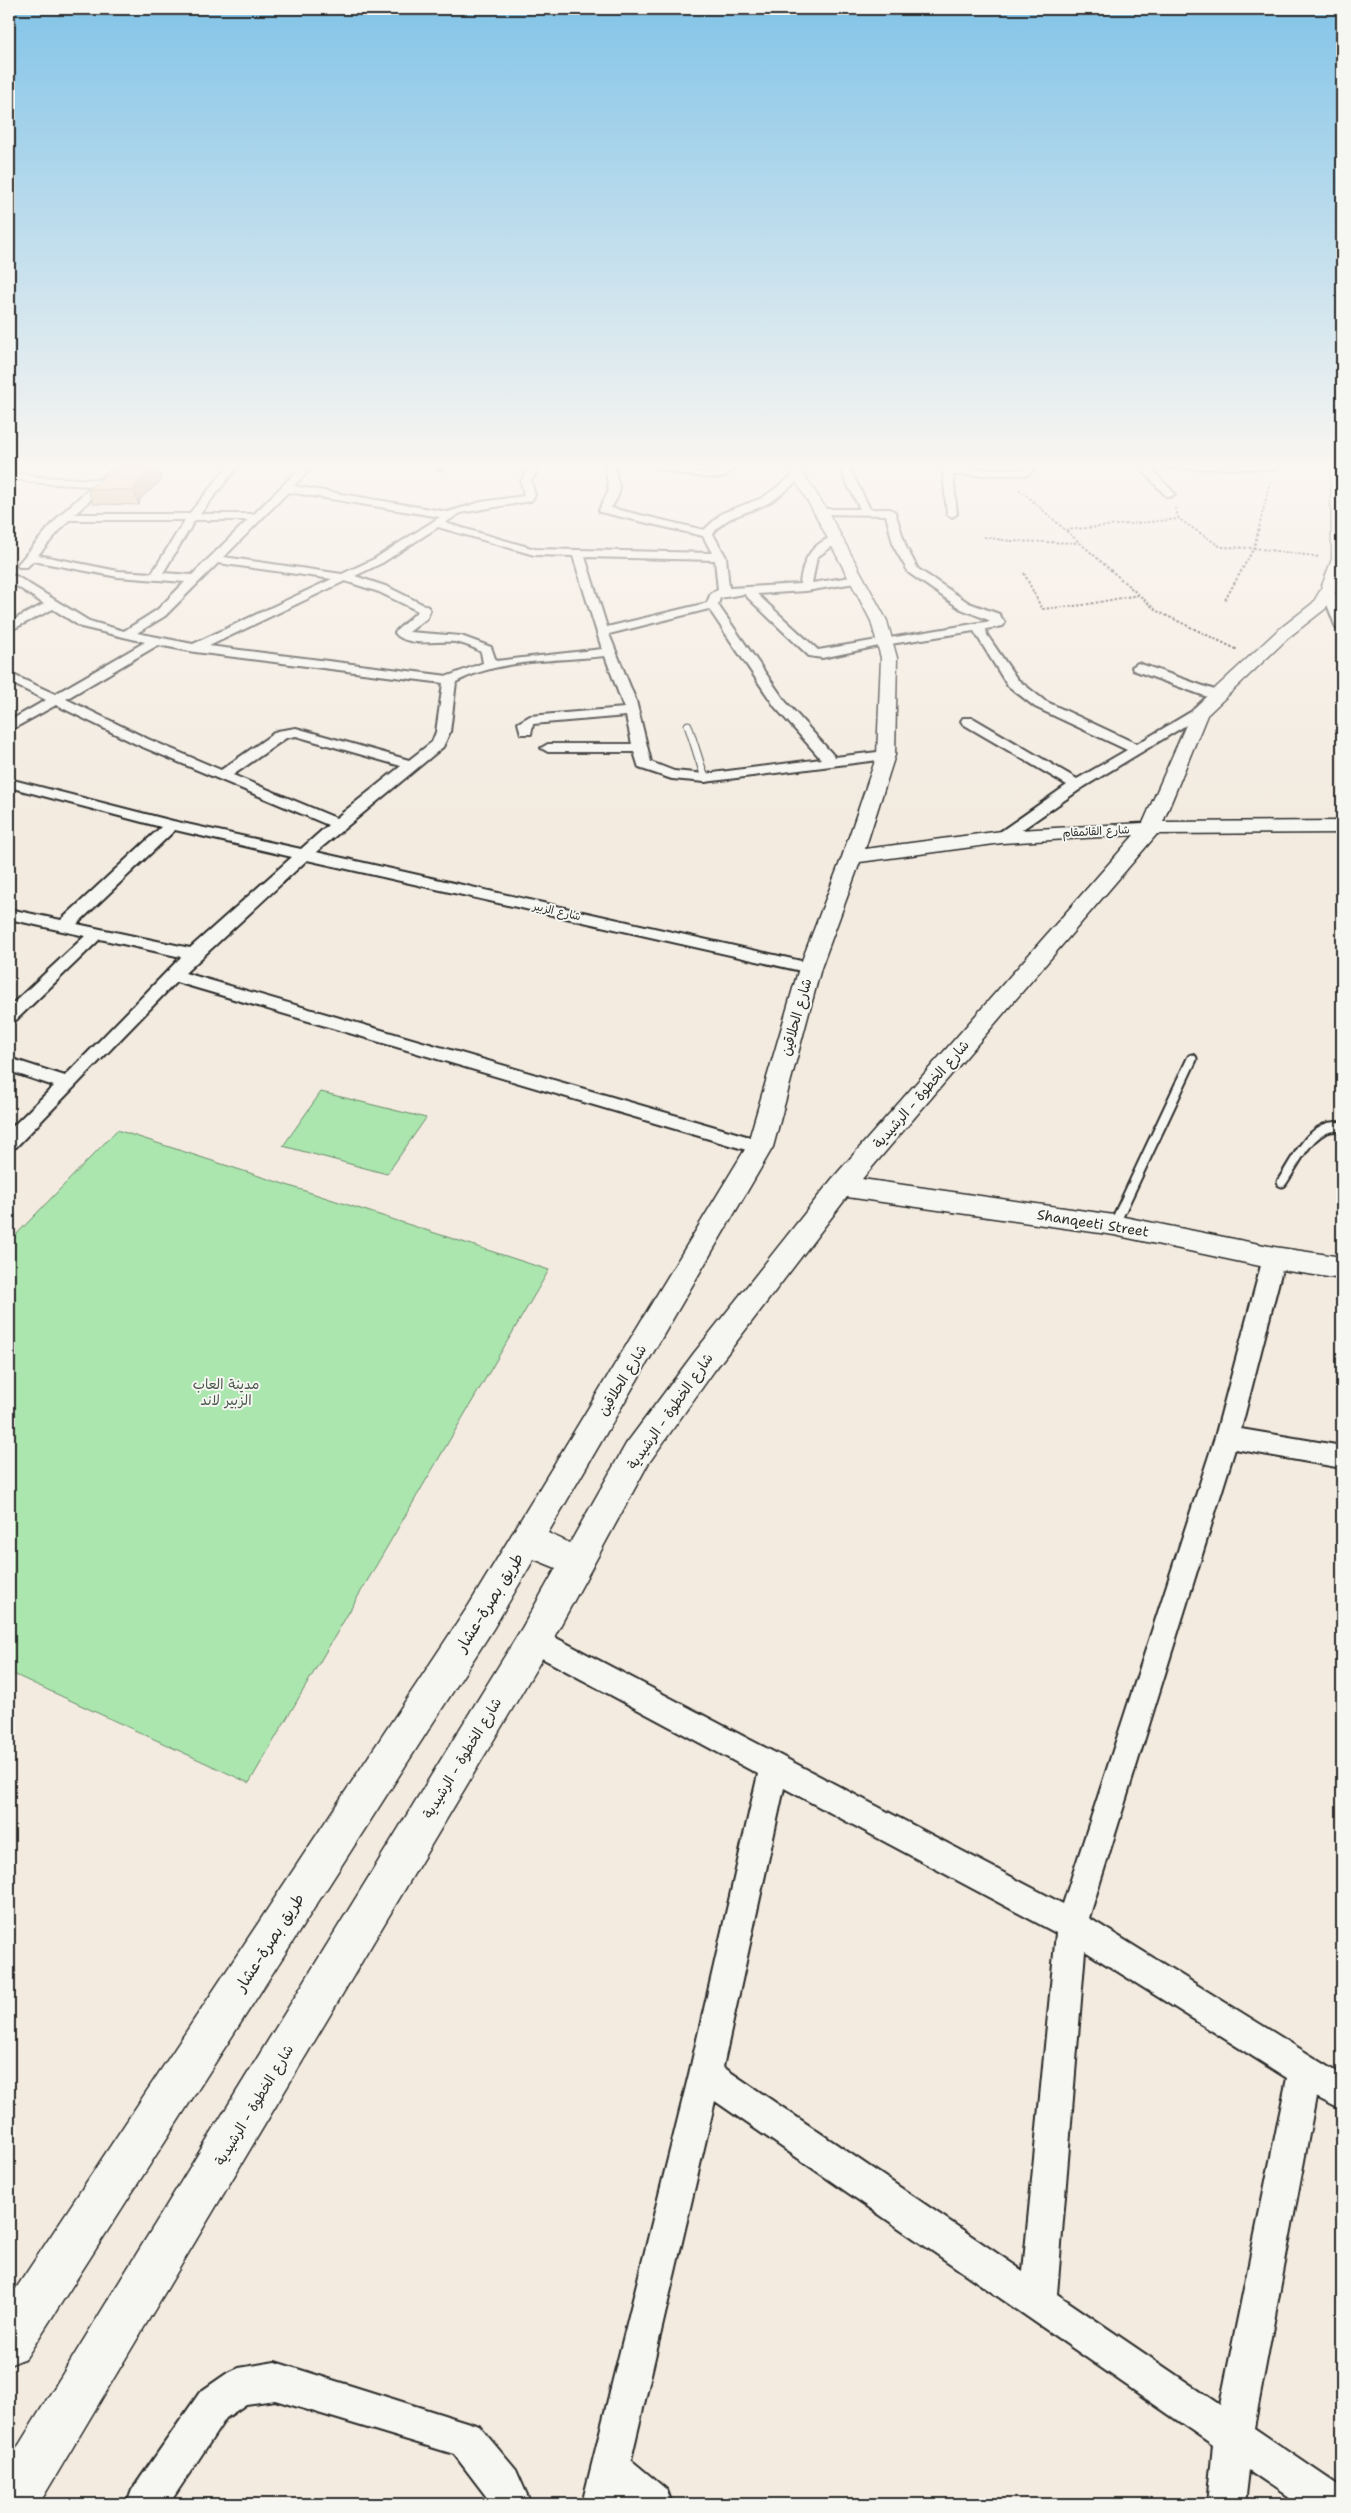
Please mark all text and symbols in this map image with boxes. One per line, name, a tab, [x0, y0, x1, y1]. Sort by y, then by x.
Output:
street label: شارع القائمقام	[1062, 822, 1130, 842]
street label: شارع الزبير	[530, 898, 582, 925]
street label: شارع الحلاقين	[776, 976, 817, 1058]
street label: شارع الخطوة - الرشيدية	[869, 1036, 974, 1153]
street label: Shanqeeti Street	[1036, 1205, 1150, 1241]
street label: شارع الحلاقين	[594, 1341, 651, 1419]
street label: شارع الخطوة - الرشيدية	[623, 1349, 718, 1473]
park label: مدينة العاب الزبير لاند	[193, 1375, 259, 1409]
street label: طريق بصرة-عشار	[450, 1549, 528, 1657]
street label: شارع الخطوة - الرشيدية	[419, 1694, 506, 1822]
street label: طريق بصرة-عشار	[229, 1889, 309, 1997]
street label: شارع الخطوة - الرشيدية	[211, 2041, 298, 2169]

